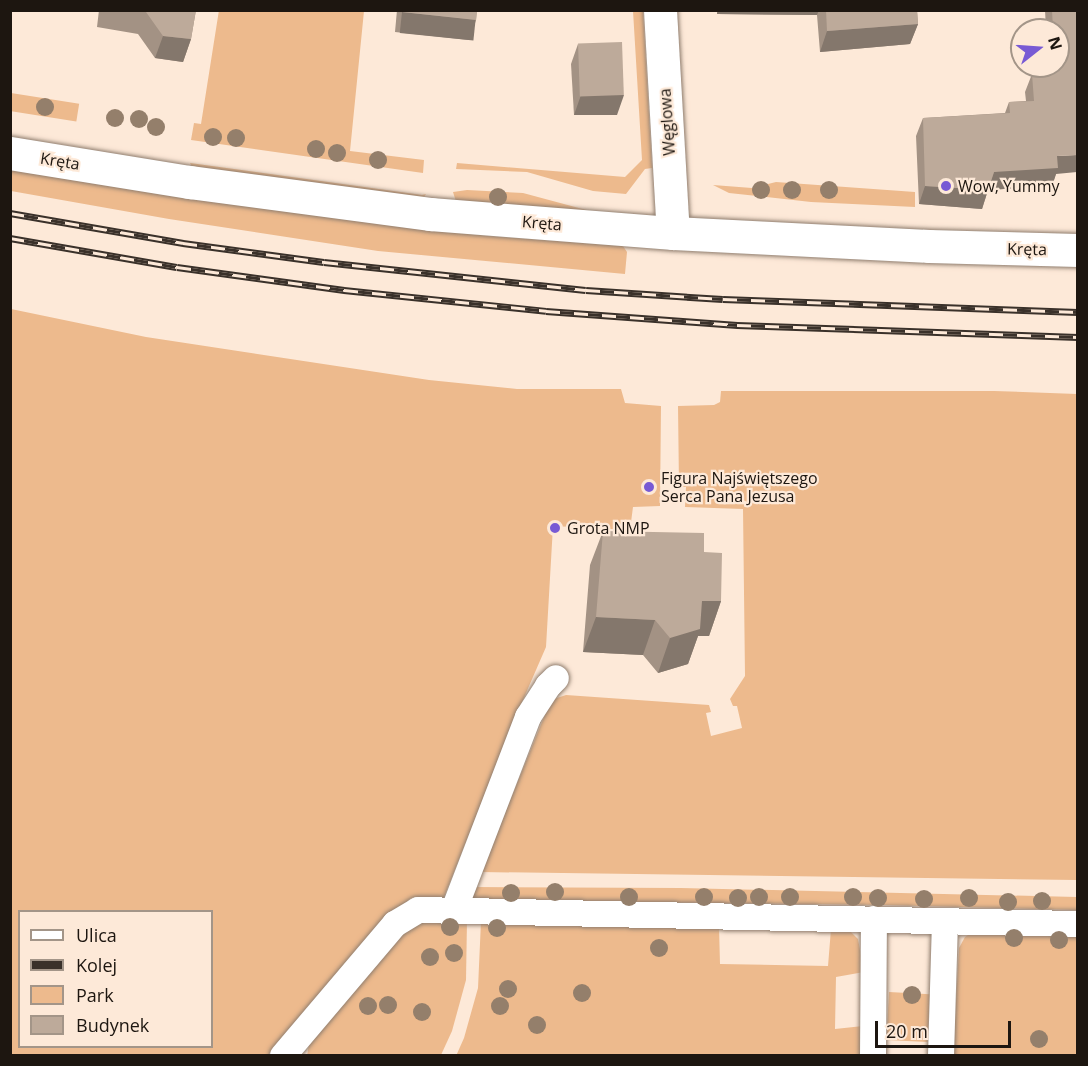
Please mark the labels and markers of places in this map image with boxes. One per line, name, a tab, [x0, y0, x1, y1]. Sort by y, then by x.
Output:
place label: Wow, Yummy	[958, 176, 1059, 196]
marker: Wow, Yummy	[939, 179, 953, 193]
place label: Figura Najświętszego Serca Pana Jezusa	[661, 468, 818, 506]
marker: Figura Najświętszego Serca Pana Jezusa	[642, 480, 656, 494]
place label: Grota NMP	[567, 518, 650, 538]
marker: Grota NMP	[548, 521, 562, 535]

